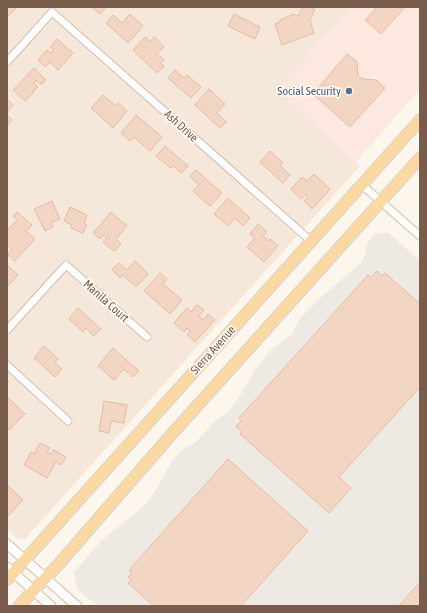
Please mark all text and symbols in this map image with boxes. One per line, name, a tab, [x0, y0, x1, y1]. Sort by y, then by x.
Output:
place label: Social Security	[277, 84, 341, 98]
marker: Social Security	[344, 86, 354, 96]
street label: Ash Drive	[161, 107, 201, 145]
street label: Manila Court	[80, 277, 132, 325]
street label: Sierra Avenue	[188, 323, 238, 377]

